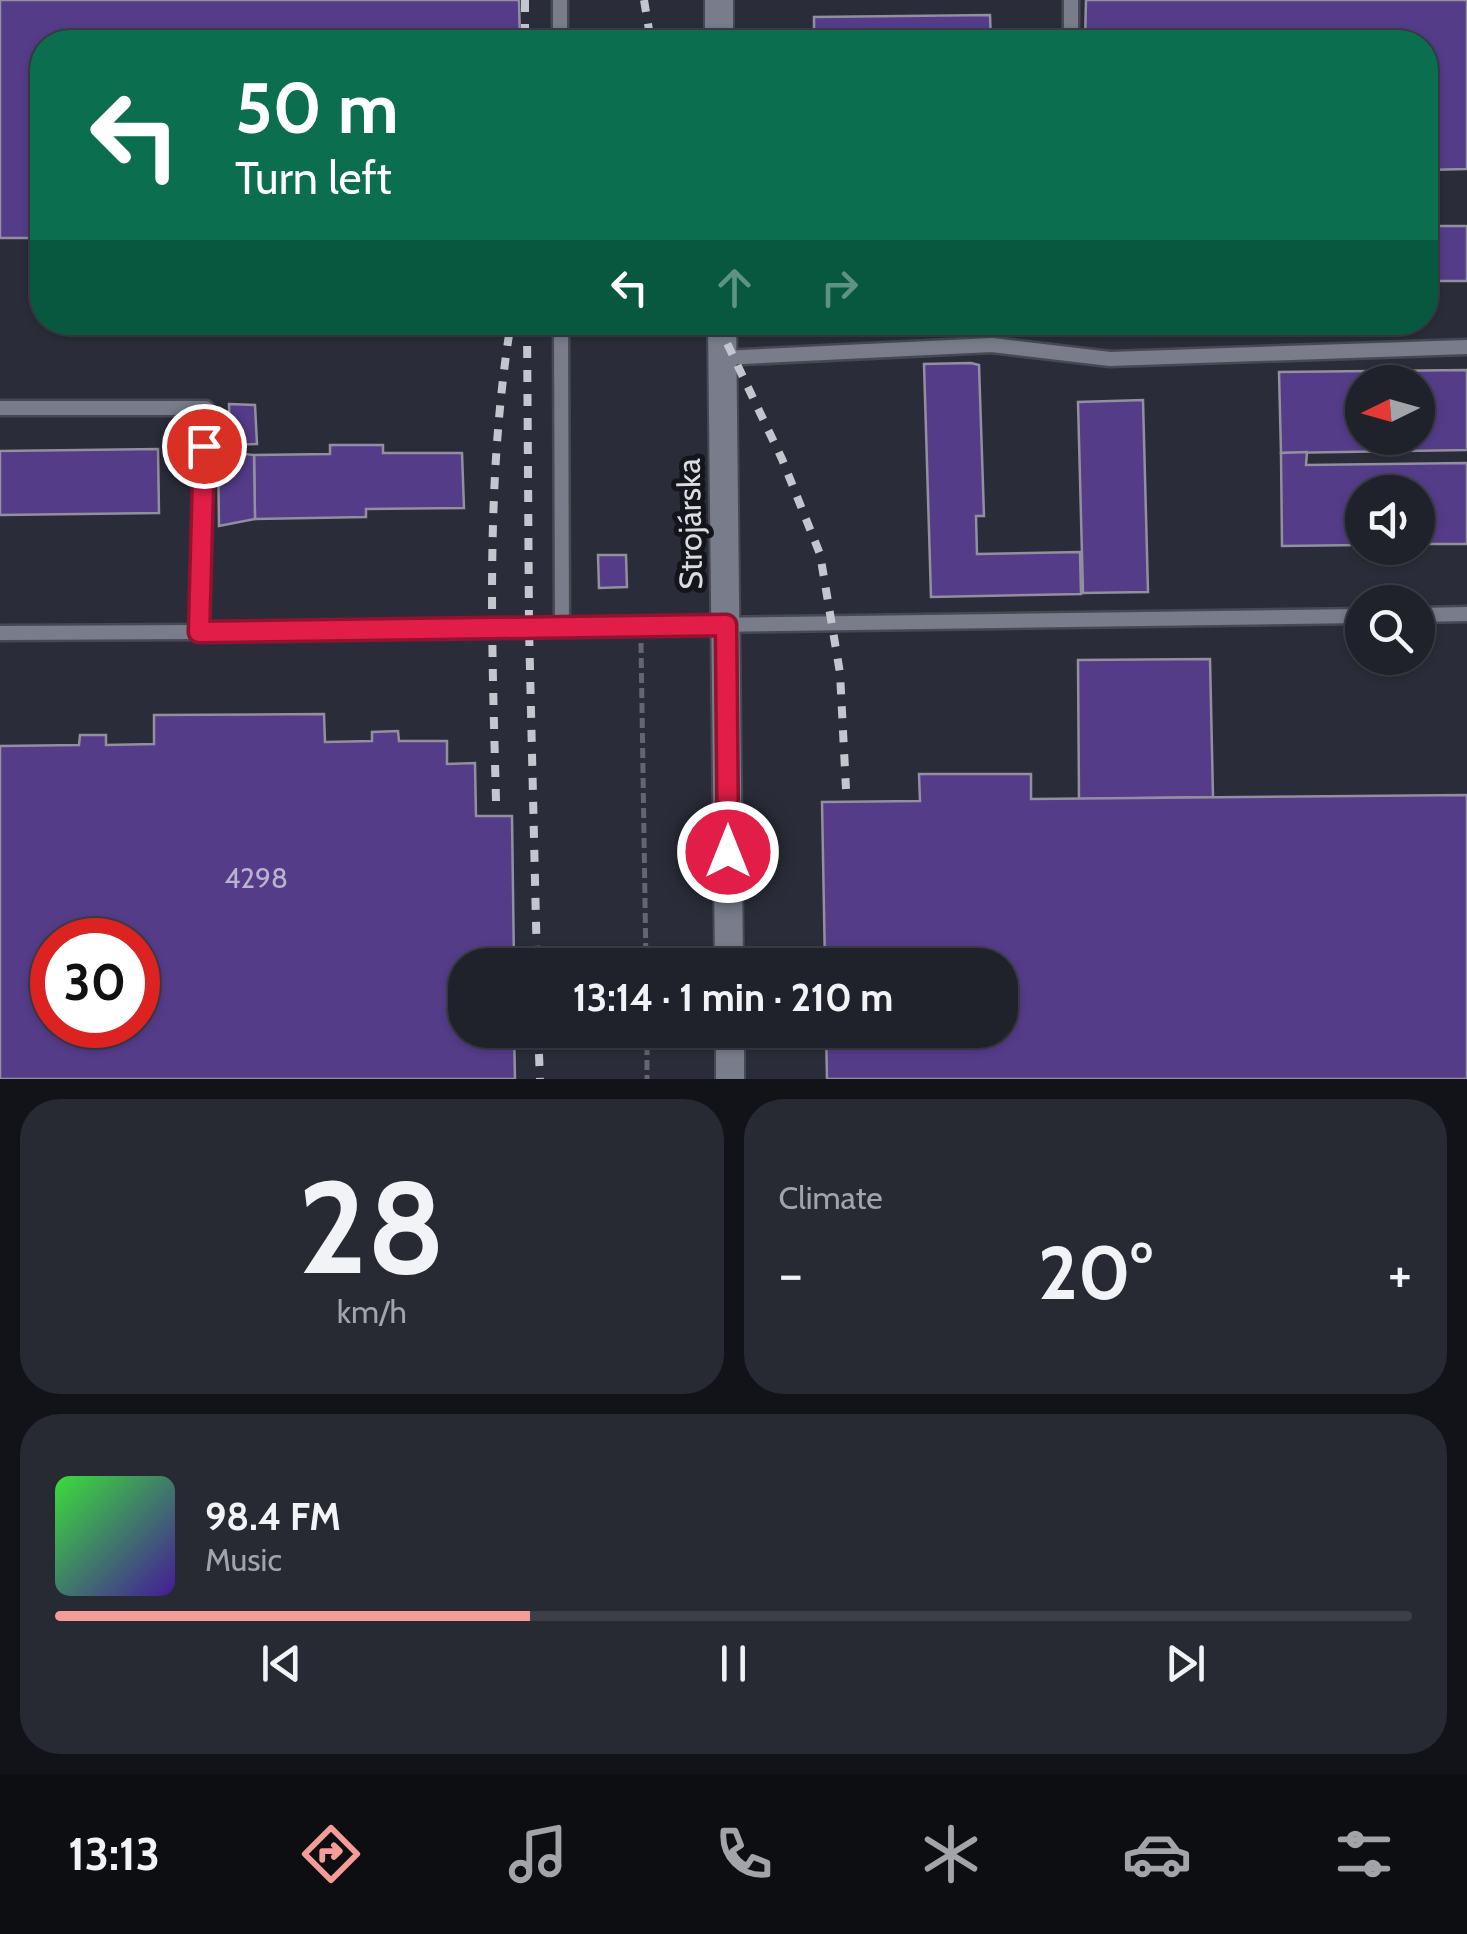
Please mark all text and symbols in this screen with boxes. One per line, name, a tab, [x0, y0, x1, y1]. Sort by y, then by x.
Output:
text: 50 m	[235, 65, 399, 151]
icon: left	[70, 70, 200, 200]
text: Turn left	[235, 151, 392, 205]
icon: left	[602, 260, 657, 315]
icon: ahead	[707, 260, 762, 315]
icon: right	[812, 260, 867, 315]
north arrow	[1345, 365, 1435, 455]
map controls	[1345, 365, 1435, 675]
pin	[162, 404, 247, 489]
icon: arrive	[177, 419, 232, 474]
street label: Strojárska	[669, 457, 710, 590]
button: sound	[1345, 475, 1435, 565]
button: search	[1345, 585, 1435, 675]
position arrow	[676, 800, 780, 904]
house number: 4298	[224, 861, 288, 895]
speed limit sign: 30	[30, 918, 160, 1048]
text: 13:14 · 1 min · 210 m	[573, 974, 893, 1021]
text: 28	[298, 1148, 445, 1306]
text: Climate	[779, 1178, 883, 1217]
text: 20°	[1038, 1227, 1152, 1318]
text: −	[779, 1240, 803, 1307]
text: +	[1388, 1240, 1412, 1307]
text: km/h	[337, 1292, 407, 1331]
text: 98.4 FM	[205, 1493, 341, 1540]
text: Music	[205, 1540, 282, 1579]
icon: previous	[254, 1636, 309, 1691]
icon: pause	[706, 1636, 761, 1691]
icon: next	[1158, 1636, 1213, 1691]
icon: directions	[296, 1819, 366, 1889]
icon: music	[503, 1819, 573, 1889]
icon: phone	[709, 1819, 779, 1889]
icon: climate	[916, 1819, 986, 1889]
icon: car	[1122, 1819, 1192, 1889]
icon: filters	[1329, 1819, 1399, 1889]
text: 13:13	[68, 1827, 160, 1881]

